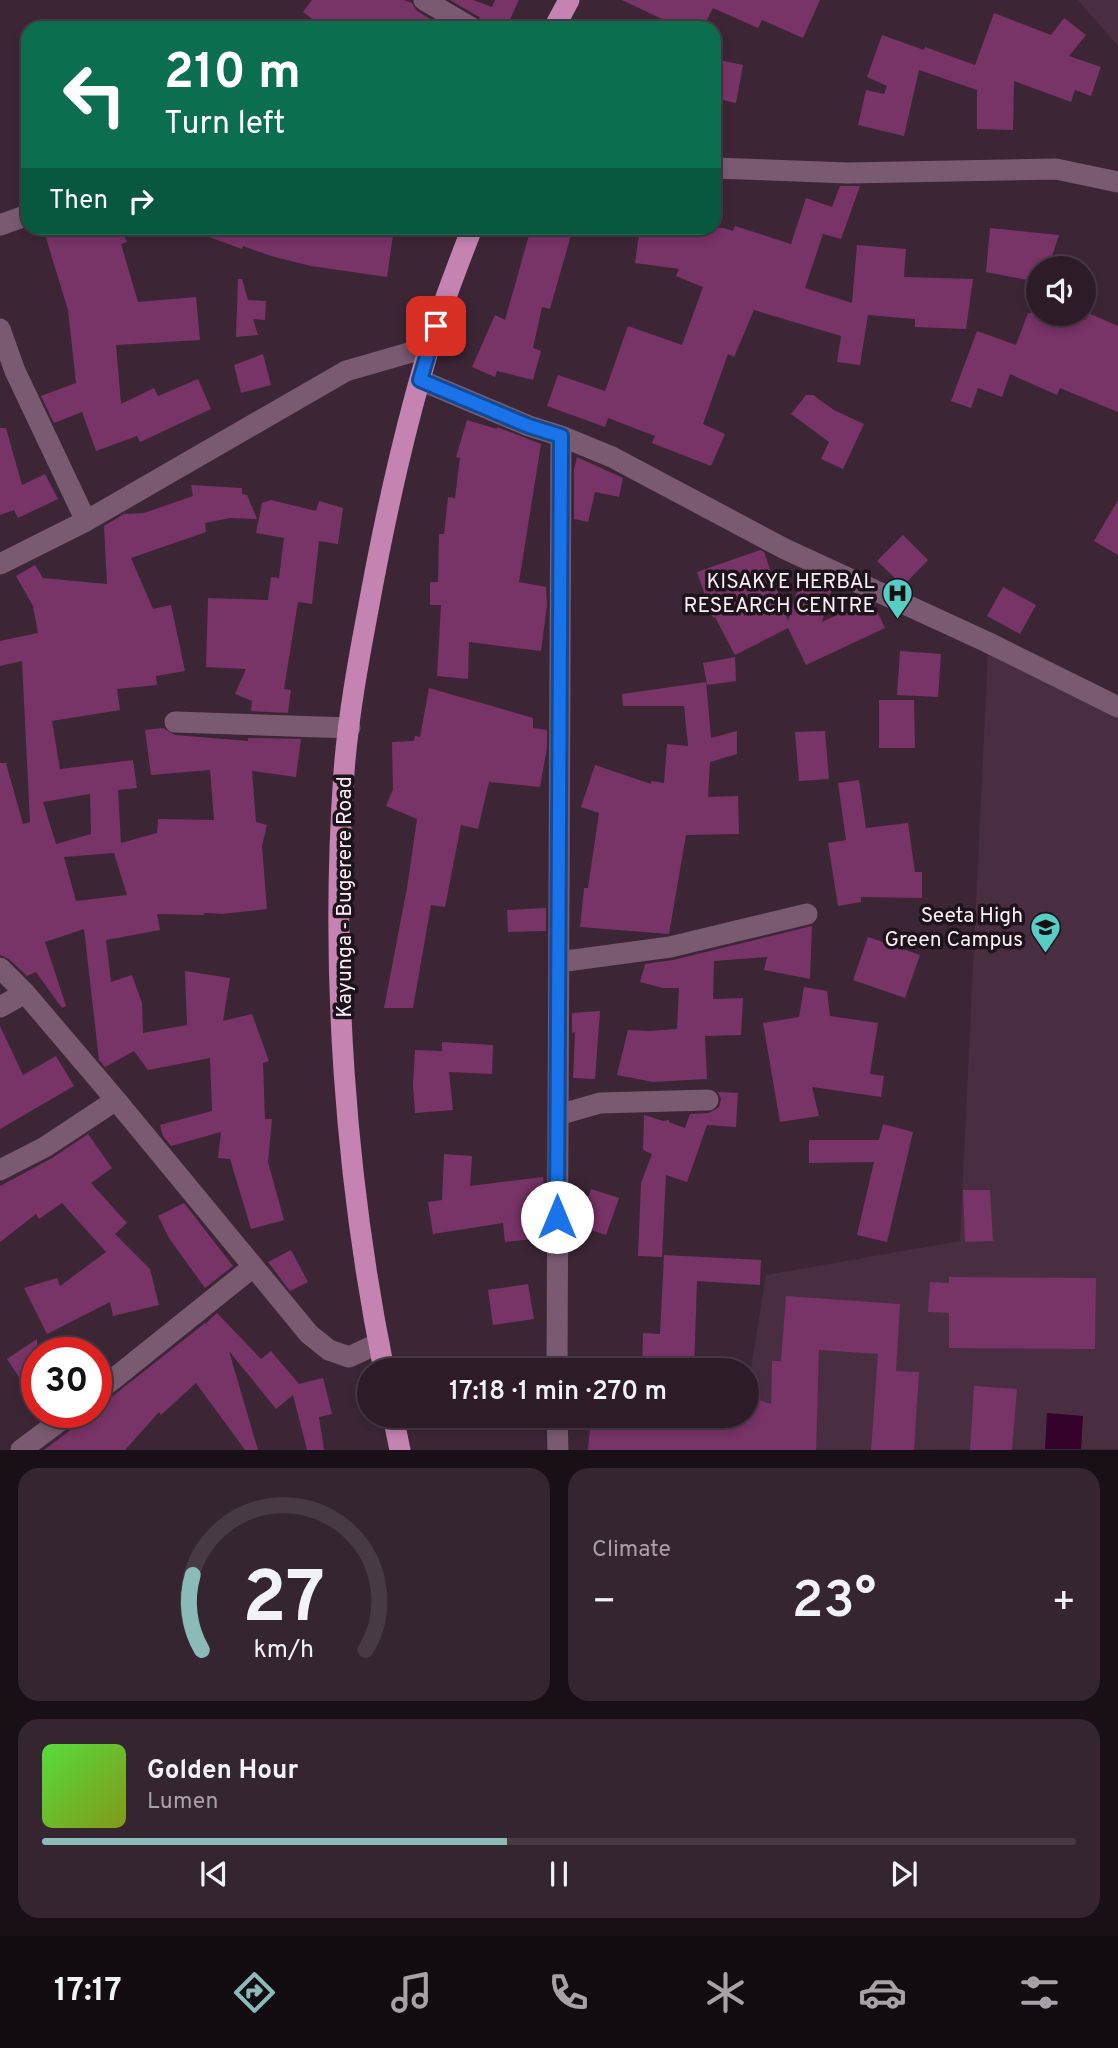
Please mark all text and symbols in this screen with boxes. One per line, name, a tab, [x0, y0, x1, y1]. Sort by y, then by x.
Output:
text: 210 m	[164, 44, 301, 106]
icon: left	[49, 49, 140, 140]
text: Turn left	[164, 105, 285, 145]
icon: right	[122, 182, 160, 220]
text: Then	[49, 185, 108, 218]
map controls	[1026, 256, 1096, 326]
button: sound	[1026, 256, 1096, 326]
pin	[406, 296, 466, 356]
icon: arrive	[417, 307, 455, 345]
place label: KISAKYE HERBAL RESEARCH CENTRE	[683, 569, 875, 620]
hospital icon: KISAKYE HERBAL RESEARCH CENTRE	[881, 576, 915, 620]
street label: Kayunga - Bugerere Road	[332, 776, 359, 1018]
place label: Seeta High Green Campus	[884, 903, 1023, 954]
school or university icon: Seeta High Green Campus	[1029, 910, 1063, 954]
position arrow	[520, 1180, 594, 1254]
speed limit sign: 30	[21, 1337, 112, 1428]
text: 17:18 · 1 min · 270 m	[449, 1376, 667, 1409]
text: Climate	[592, 1536, 671, 1565]
text: 27	[243, 1557, 325, 1649]
text: 23°	[792, 1570, 876, 1636]
text: −	[592, 1579, 617, 1628]
text: +	[1051, 1579, 1076, 1628]
text: km/h	[254, 1635, 314, 1667]
text: Golden Hour	[147, 1755, 298, 1788]
text: Lumen	[147, 1788, 218, 1817]
icon: previous	[195, 1855, 233, 1893]
icon: pause	[540, 1855, 578, 1893]
icon: next	[885, 1855, 923, 1893]
icon: directions	[230, 1968, 279, 2017]
icon: music	[387, 1968, 436, 2017]
icon: phone	[544, 1968, 593, 2017]
icon: climate	[701, 1968, 750, 2017]
icon: car	[858, 1968, 907, 2017]
icon: filters	[1015, 1968, 1064, 2017]
text: 17:17	[54, 1972, 122, 2012]

